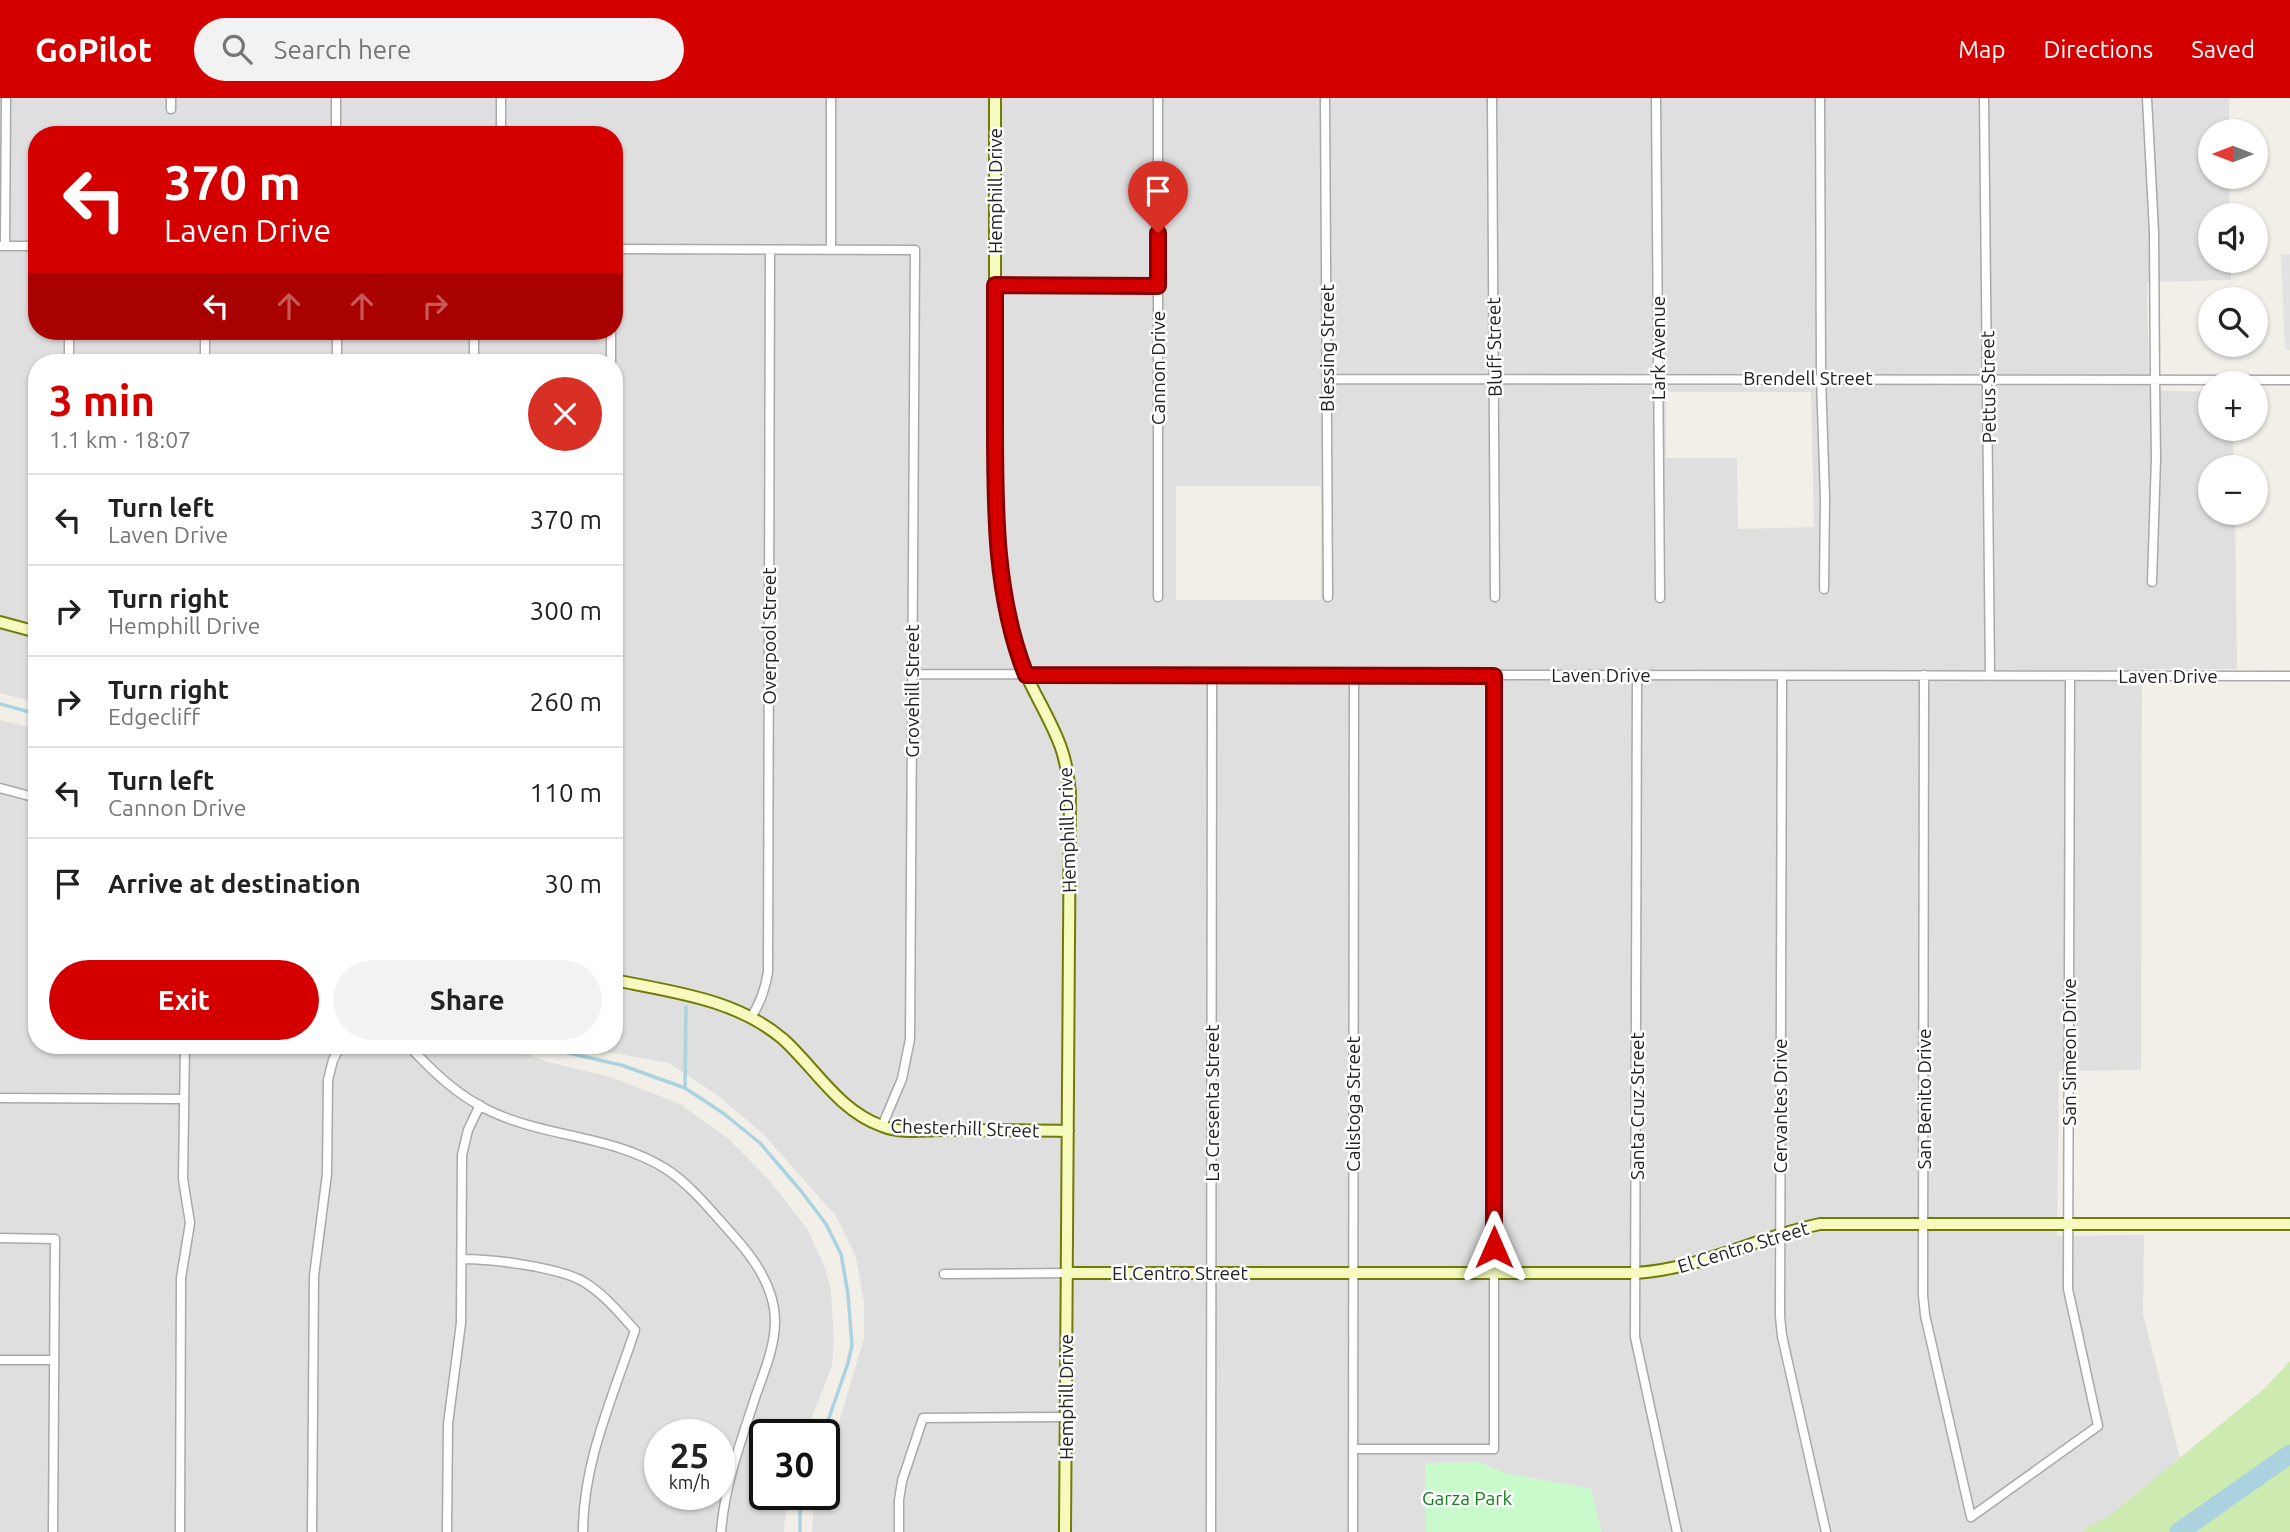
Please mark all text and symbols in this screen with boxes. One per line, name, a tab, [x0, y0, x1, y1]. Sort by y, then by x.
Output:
search box	[194, 18, 684, 81]
icon: search	[218, 30, 256, 68]
text: GoPilot	[35, 31, 152, 68]
text: Search here	[274, 35, 411, 64]
text: Map	[1958, 36, 2005, 63]
text: Directions	[2043, 36, 2153, 63]
text: Saved	[2191, 36, 2255, 63]
north arrow	[2198, 119, 2268, 189]
map controls	[2198, 119, 2268, 525]
street label: Hemphill Drive	[984, 128, 1006, 254]
icon: left	[49, 154, 140, 245]
text: 370 m	[164, 154, 301, 209]
pin	[1128, 161, 1188, 233]
icon: arrive	[1139, 172, 1177, 210]
button: sound	[2198, 203, 2268, 273]
text: Laven Drive	[164, 212, 331, 248]
street label: Blessing Street	[1316, 284, 1338, 412]
icon: left	[197, 287, 235, 325]
icon: ahead	[270, 287, 308, 325]
icon: ahead	[343, 287, 381, 325]
icon: right	[416, 287, 454, 325]
button: search	[2198, 287, 2268, 357]
street label: Bluff Street	[1482, 296, 1506, 397]
street label: Lark Avenue	[1647, 296, 1669, 400]
street label: Cannon Drive	[1147, 311, 1169, 425]
street label: Pettus Street	[1976, 330, 2000, 444]
street label: Brendell Street	[1743, 367, 1873, 389]
button: +	[2198, 371, 2268, 441]
text: 3 min	[49, 377, 155, 424]
button: close	[528, 377, 602, 451]
text: 1.1 km · 18:07	[49, 427, 191, 452]
button: −	[2198, 455, 2268, 525]
text: Turn left	[108, 493, 214, 522]
icon: left	[49, 501, 87, 539]
text: 370 m	[530, 505, 602, 534]
text: Laven Drive	[108, 522, 228, 547]
street label: Overpool Street	[758, 567, 780, 705]
text: Turn right	[108, 584, 229, 613]
icon: right	[49, 592, 87, 630]
text: 300 m	[530, 596, 602, 625]
text: Hemphill Drive	[108, 613, 260, 638]
street label: Grovehill Street	[901, 624, 923, 758]
street label: Laven Drive	[1551, 664, 1651, 686]
street label: Laven Drive	[2118, 665, 2218, 687]
text: Turn right	[108, 675, 229, 704]
icon: right	[49, 683, 87, 721]
text: 260 m	[530, 687, 602, 716]
text: Edgecliff	[108, 704, 200, 729]
text: Turn left	[108, 766, 214, 795]
street label: Hemphill Drive	[1054, 767, 1080, 893]
icon: left	[49, 774, 87, 812]
text: 110 m	[530, 778, 602, 807]
text: Cannon Drive	[108, 795, 246, 820]
icon: arrive	[49, 865, 87, 903]
text: Arrive at destination	[108, 869, 361, 898]
text: 30 m	[544, 869, 602, 898]
button: Exit	[49, 960, 319, 1040]
button: Share	[333, 960, 602, 1040]
street label: San Simeon Drive	[2058, 978, 2080, 1126]
street label: La Cresenta Street	[1201, 1024, 1223, 1182]
street label: San Benito Drive	[1913, 1029, 1935, 1169]
street label: Santa Cruz Street	[1626, 1031, 1648, 1180]
street label: Calistoga Street	[1342, 1036, 1364, 1172]
street label: Cervantes Drive	[1769, 1038, 1791, 1174]
street label: Chesterhill Street	[890, 1114, 1040, 1142]
position arrow	[1457, 1210, 1531, 1284]
street label: El Centro Street	[1675, 1216, 1812, 1277]
street label: El Centro Street	[1112, 1262, 1249, 1284]
street label: Hemphill Drive	[1055, 1334, 1077, 1460]
speed limit sign: 30	[749, 1419, 840, 1510]
text: 25	[670, 1435, 709, 1475]
text: km/h	[669, 1472, 710, 1492]
park label: Garza Park	[1422, 1487, 1512, 1509]

